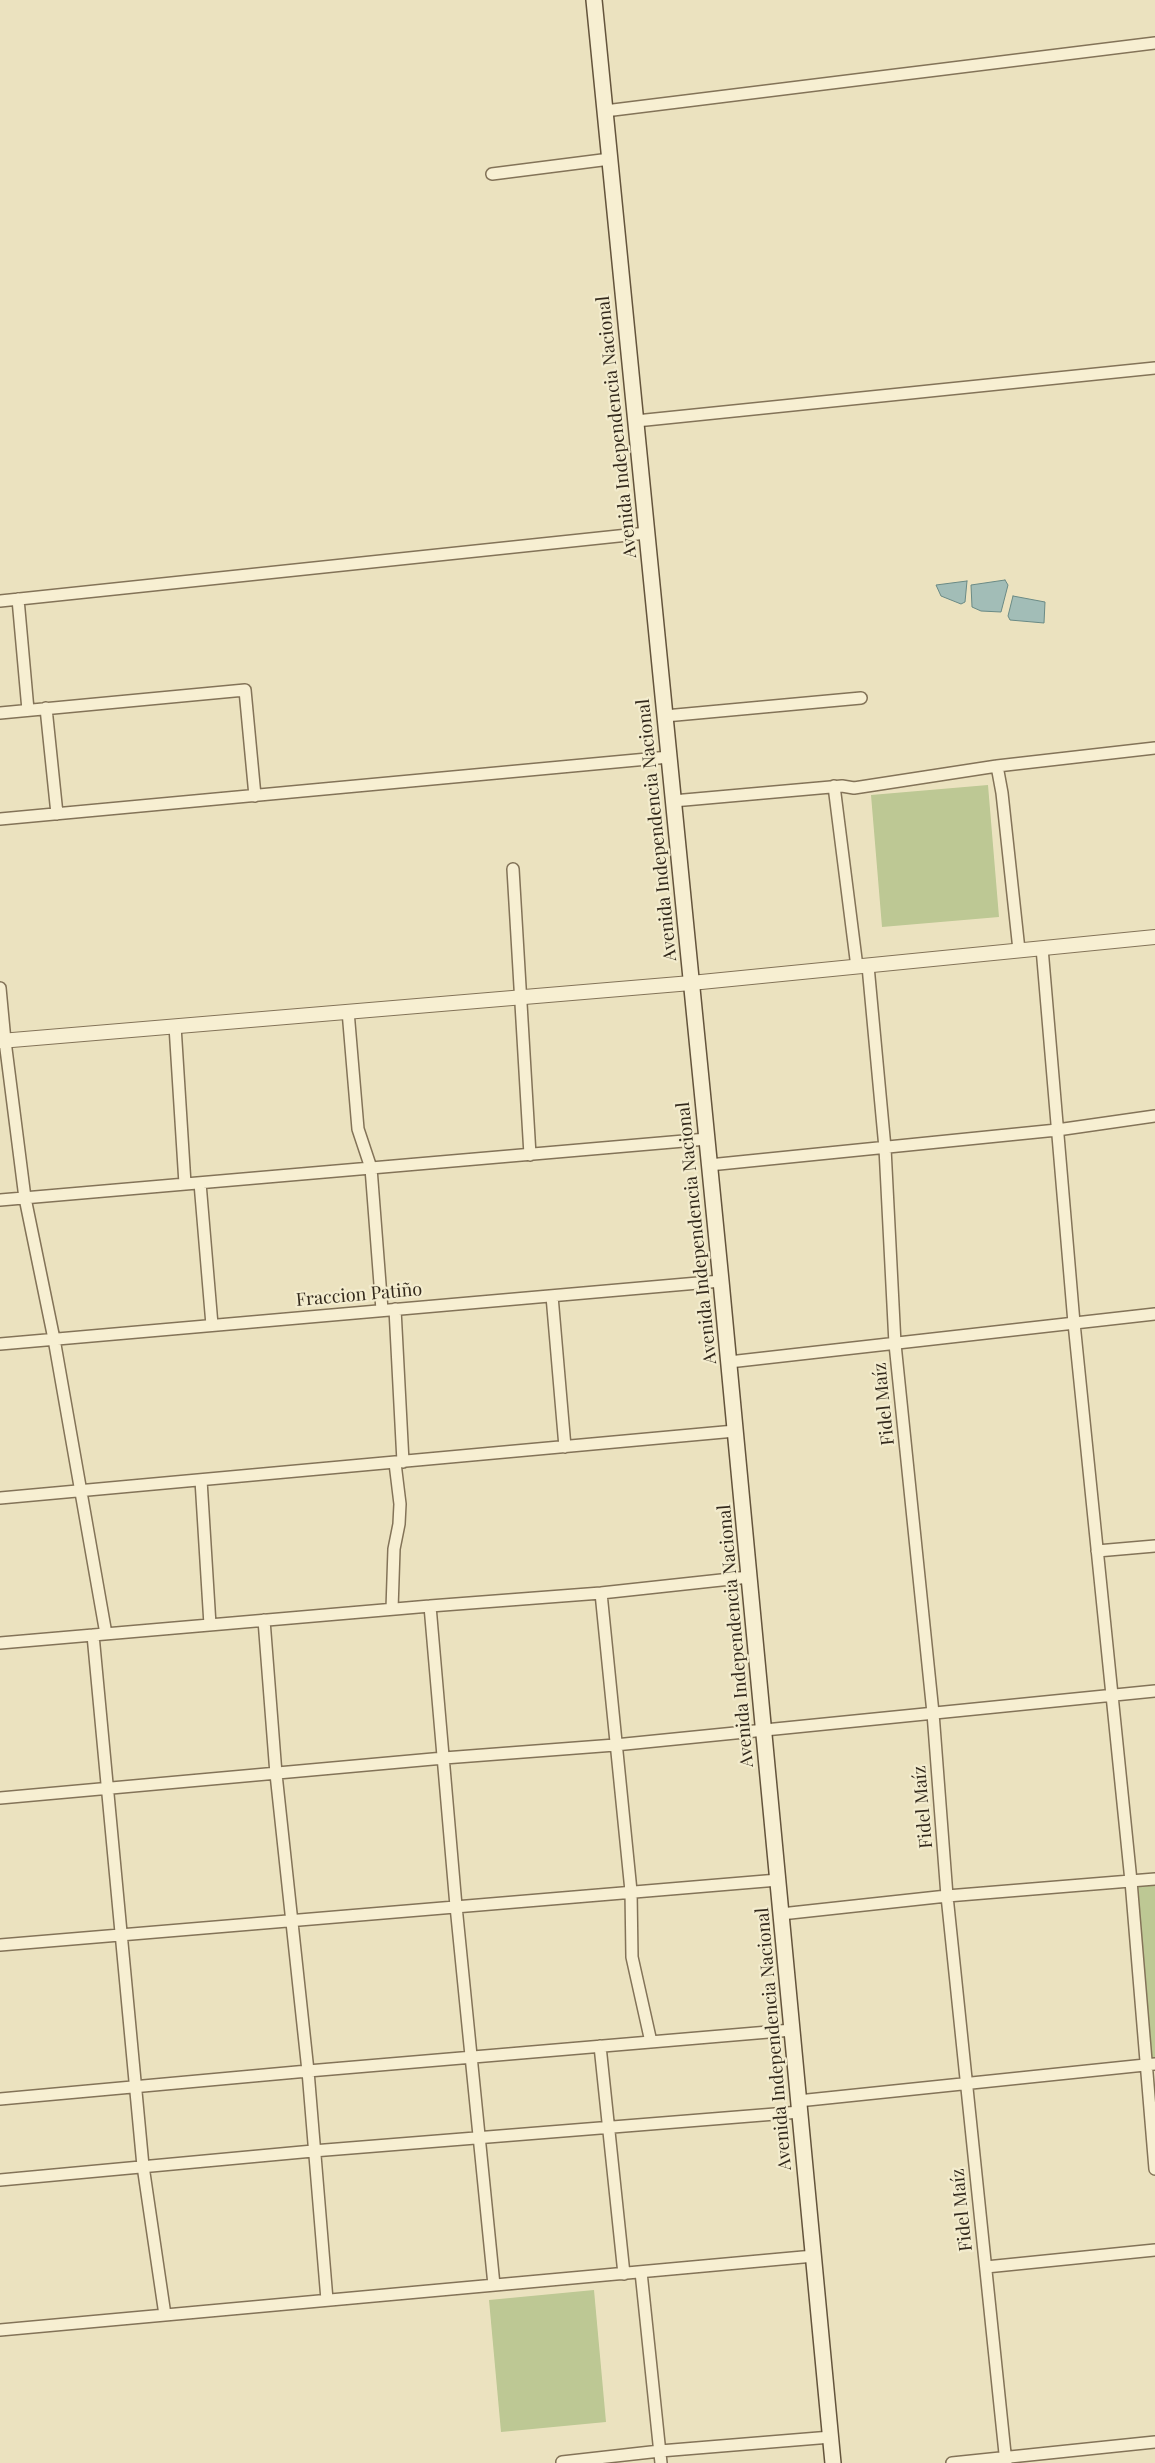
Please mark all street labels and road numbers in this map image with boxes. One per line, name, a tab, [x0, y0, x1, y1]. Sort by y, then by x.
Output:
street label: Avenida Independencia Nacional	[592, 295, 642, 559]
street label: Avenida Independencia Nacional	[632, 698, 682, 962]
street label: Avenida Independencia Nacional	[672, 1101, 722, 1365]
street label: Fraccion Patiño	[295, 1279, 423, 1311]
street label: Fidel Maíz	[869, 1362, 899, 1446]
street label: Avenida Independencia Nacional	[714, 1504, 758, 1768]
street label: Fidel Maíz	[909, 1765, 937, 1849]
street label: Avenida Independencia Nacional	[752, 1907, 796, 2171]
street label: Fidel Maíz	[947, 2168, 977, 2252]

